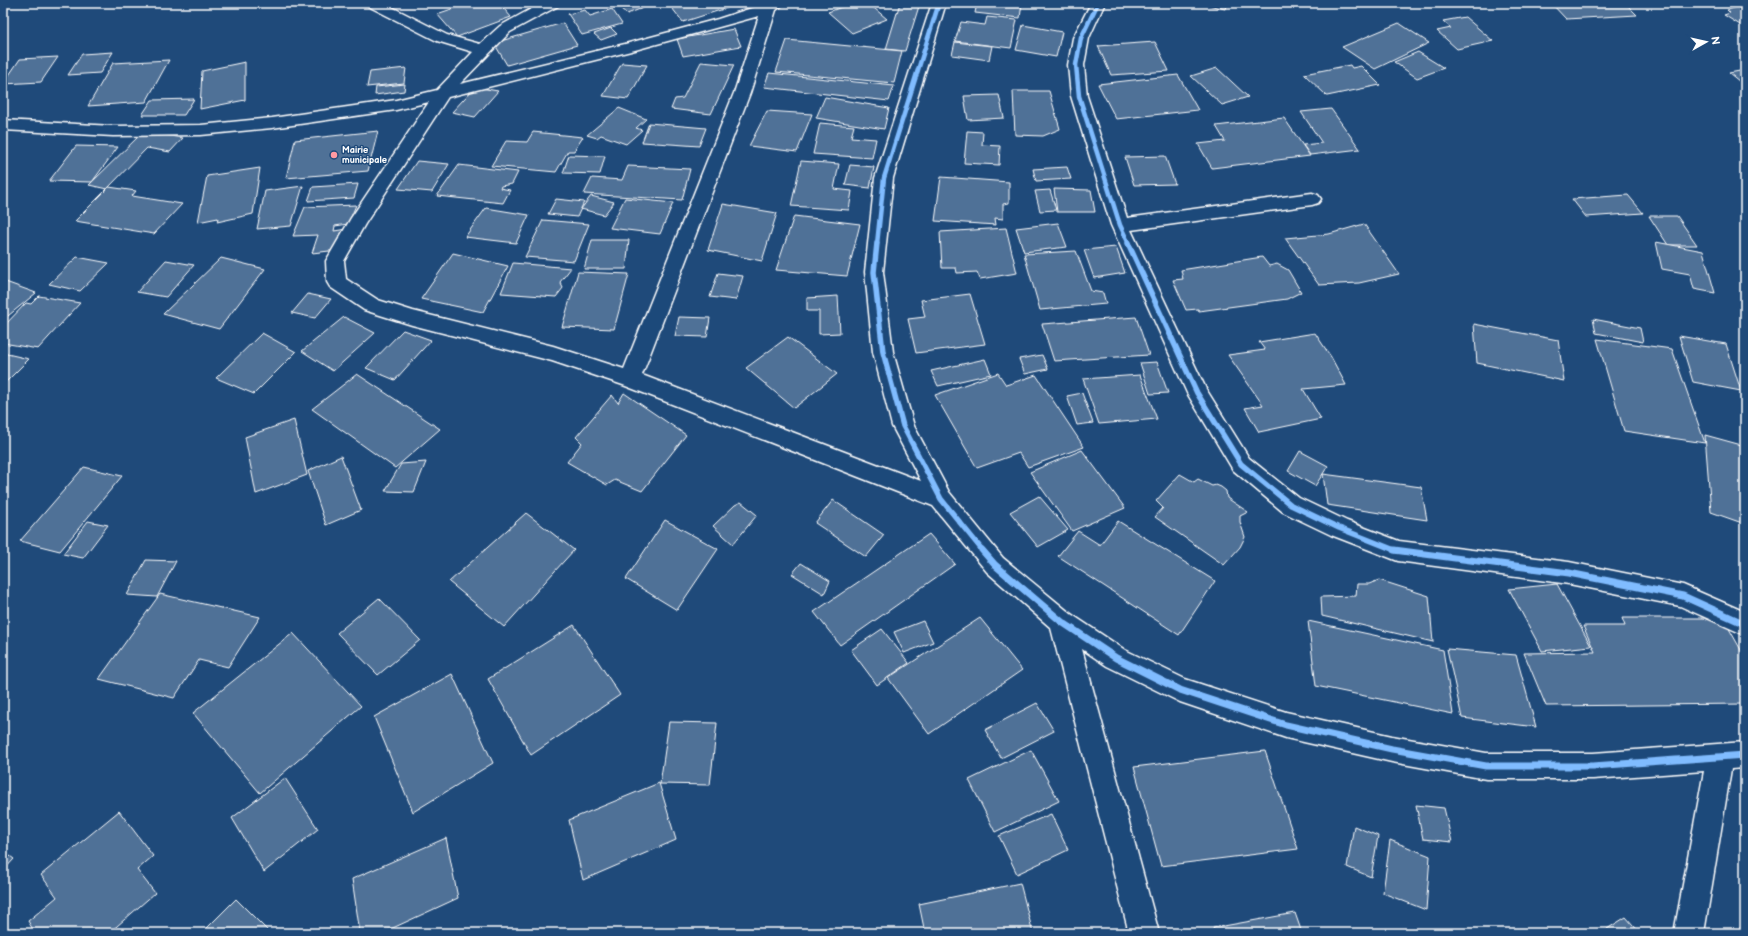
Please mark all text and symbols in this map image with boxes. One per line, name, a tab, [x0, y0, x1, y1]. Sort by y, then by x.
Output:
north arrow	[1686, 22, 1726, 62]
text: N	[1708, 36, 1722, 46]
place label: Mairie municipale	[342, 145, 387, 166]
marker: Mairie municipale	[329, 150, 339, 160]

